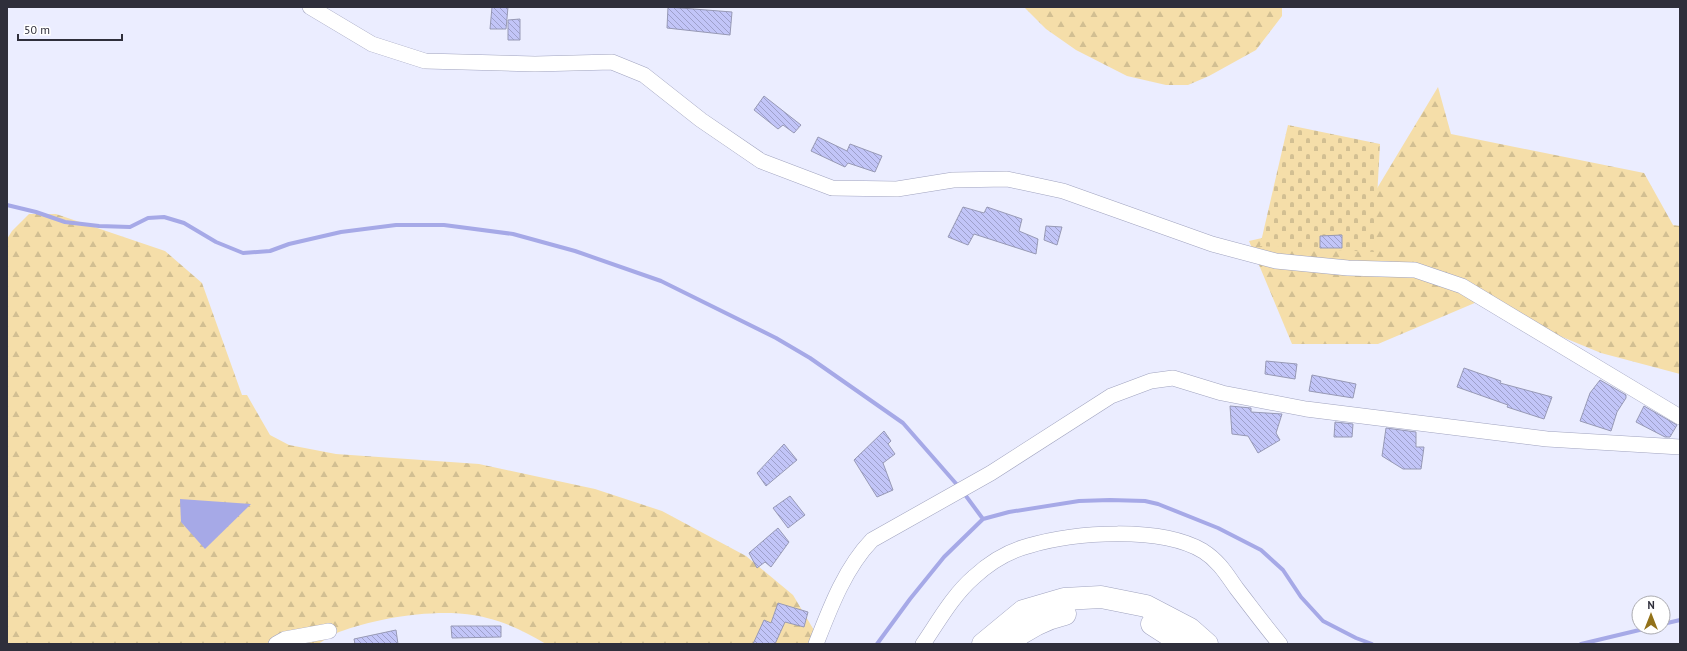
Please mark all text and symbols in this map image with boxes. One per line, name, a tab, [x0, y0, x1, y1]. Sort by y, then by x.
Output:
scale bar	[18, 16, 122, 42]
text: 50 m	[24, 22, 50, 37]
north arrow	[1631, 595, 1671, 635]
text: N	[1647, 598, 1655, 612]

